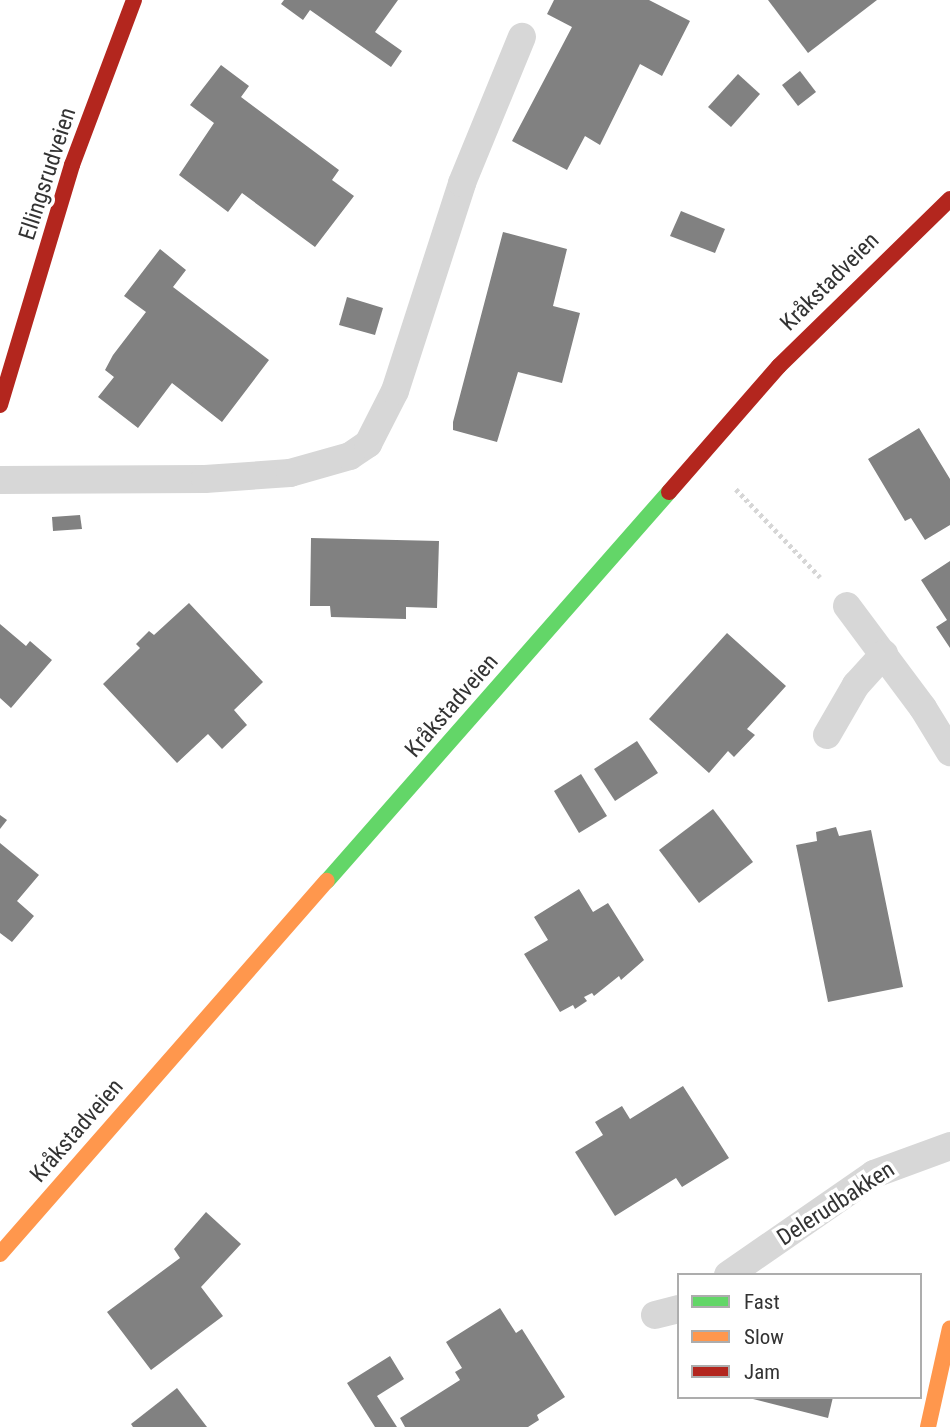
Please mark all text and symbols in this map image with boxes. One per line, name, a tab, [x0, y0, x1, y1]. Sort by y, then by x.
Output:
street label: Ellingsrudveien	[14, 104, 82, 244]
street label: Kråkstadveien	[775, 227, 885, 337]
street label: Kråkstadveien	[400, 649, 504, 763]
street label: Kråkstadveien	[25, 1074, 129, 1188]
street label: Delerudbakken	[772, 1156, 900, 1252]
legend	[677, 1273, 922, 1399]
text: Fast	[744, 1290, 780, 1314]
text: Slow	[744, 1325, 784, 1349]
text: Jam	[744, 1360, 780, 1384]

